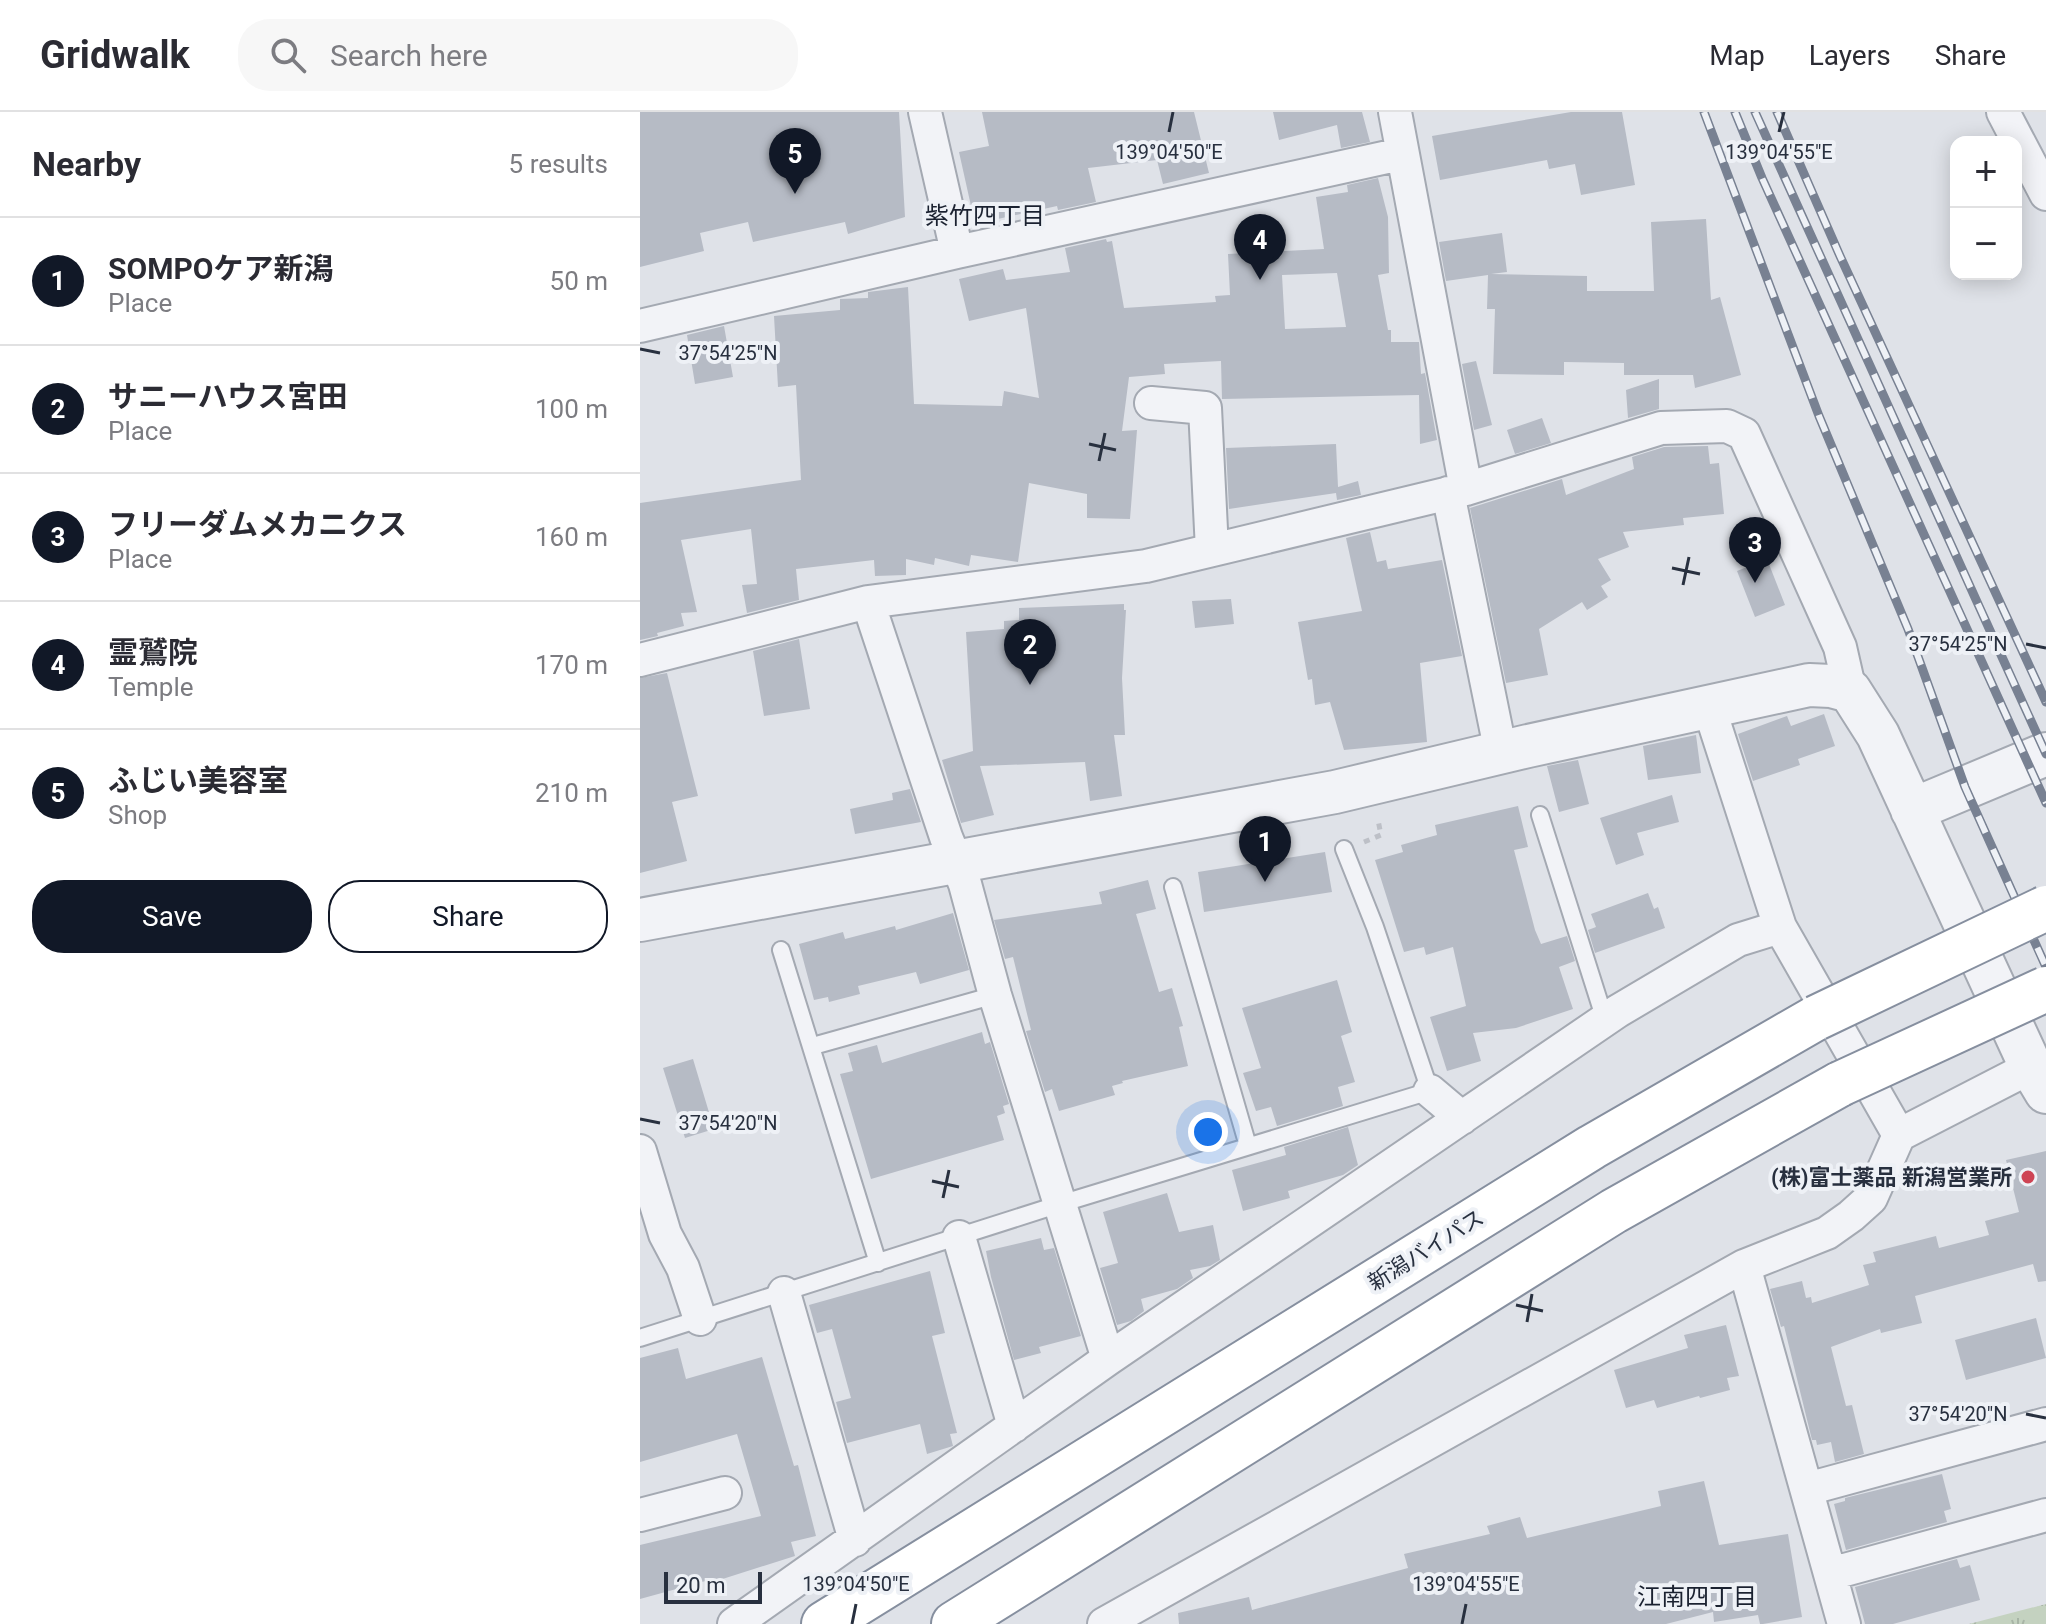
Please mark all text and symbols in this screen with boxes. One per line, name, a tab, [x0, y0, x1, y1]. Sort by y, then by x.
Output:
search box	[238, 19, 798, 91]
text: Gridwalk	[40, 33, 190, 77]
icon: search	[266, 33, 310, 77]
text: Search here	[330, 38, 488, 73]
text: Map	[1709, 39, 1765, 72]
text: Layers	[1809, 39, 1891, 72]
text: Share	[1935, 39, 2006, 72]
pin: 5	[769, 128, 821, 194]
map controls	[1950, 136, 2022, 280]
button: +	[1950, 136, 2022, 208]
text: 139°04'50"E	[1115, 140, 1223, 164]
text: 139°04'55"E	[1725, 140, 1833, 164]
text: Nearby	[32, 144, 141, 184]
text: 5 results	[509, 149, 608, 179]
district label: 紫竹四丁目	[925, 202, 1045, 230]
button: −	[1950, 208, 2022, 280]
pin: 4	[1234, 214, 1286, 280]
text: SOMPOケア新潟	[108, 251, 333, 286]
text: 1	[51, 266, 65, 296]
text: 50 m	[550, 266, 608, 296]
text: Place	[108, 288, 172, 318]
text: 37°54'25"N	[678, 341, 778, 365]
text: サニーハウス宮田	[108, 379, 347, 414]
text: 2	[51, 394, 65, 424]
text: 100 m	[535, 394, 608, 424]
text: Place	[108, 416, 172, 446]
text: フリーダムメカニクス	[108, 507, 407, 542]
pin: 3	[1729, 517, 1781, 583]
text: 3	[51, 522, 65, 552]
text: 160 m	[535, 522, 608, 552]
text: Place	[108, 544, 172, 574]
pin: 2	[1004, 619, 1056, 685]
text: 37°54'25"N	[1908, 632, 2008, 656]
text: 霊鷲院	[108, 635, 198, 670]
text: 4	[51, 650, 65, 680]
text: 170 m	[535, 650, 608, 680]
text: Temple	[108, 672, 194, 702]
text: ふじい美容室	[108, 763, 288, 798]
text: 5	[51, 778, 65, 808]
text: 210 m	[535, 778, 608, 808]
text: Shop	[108, 800, 167, 830]
pin: 1	[1239, 816, 1291, 882]
button: Save	[32, 880, 312, 953]
button: Share	[328, 880, 608, 953]
text: 37°54'20"N	[678, 1111, 778, 1135]
your location	[1188, 1112, 1228, 1152]
place label: (株)富士薬品 新潟営業所	[1771, 1165, 2012, 1190]
marker: (株)富士薬品 新潟営業所	[2019, 1168, 2037, 1186]
street label: 新潟バイパス	[1364, 1205, 1488, 1295]
text: 37°54'20"N	[1908, 1402, 2008, 1426]
scale bar	[664, 1568, 762, 1604]
text: 139°04'50"E	[802, 1572, 910, 1596]
text: 139°04'55"E	[1412, 1572, 1520, 1596]
text: 20 m	[676, 1573, 725, 1598]
district label: 江南四丁目	[1637, 1583, 1757, 1611]

